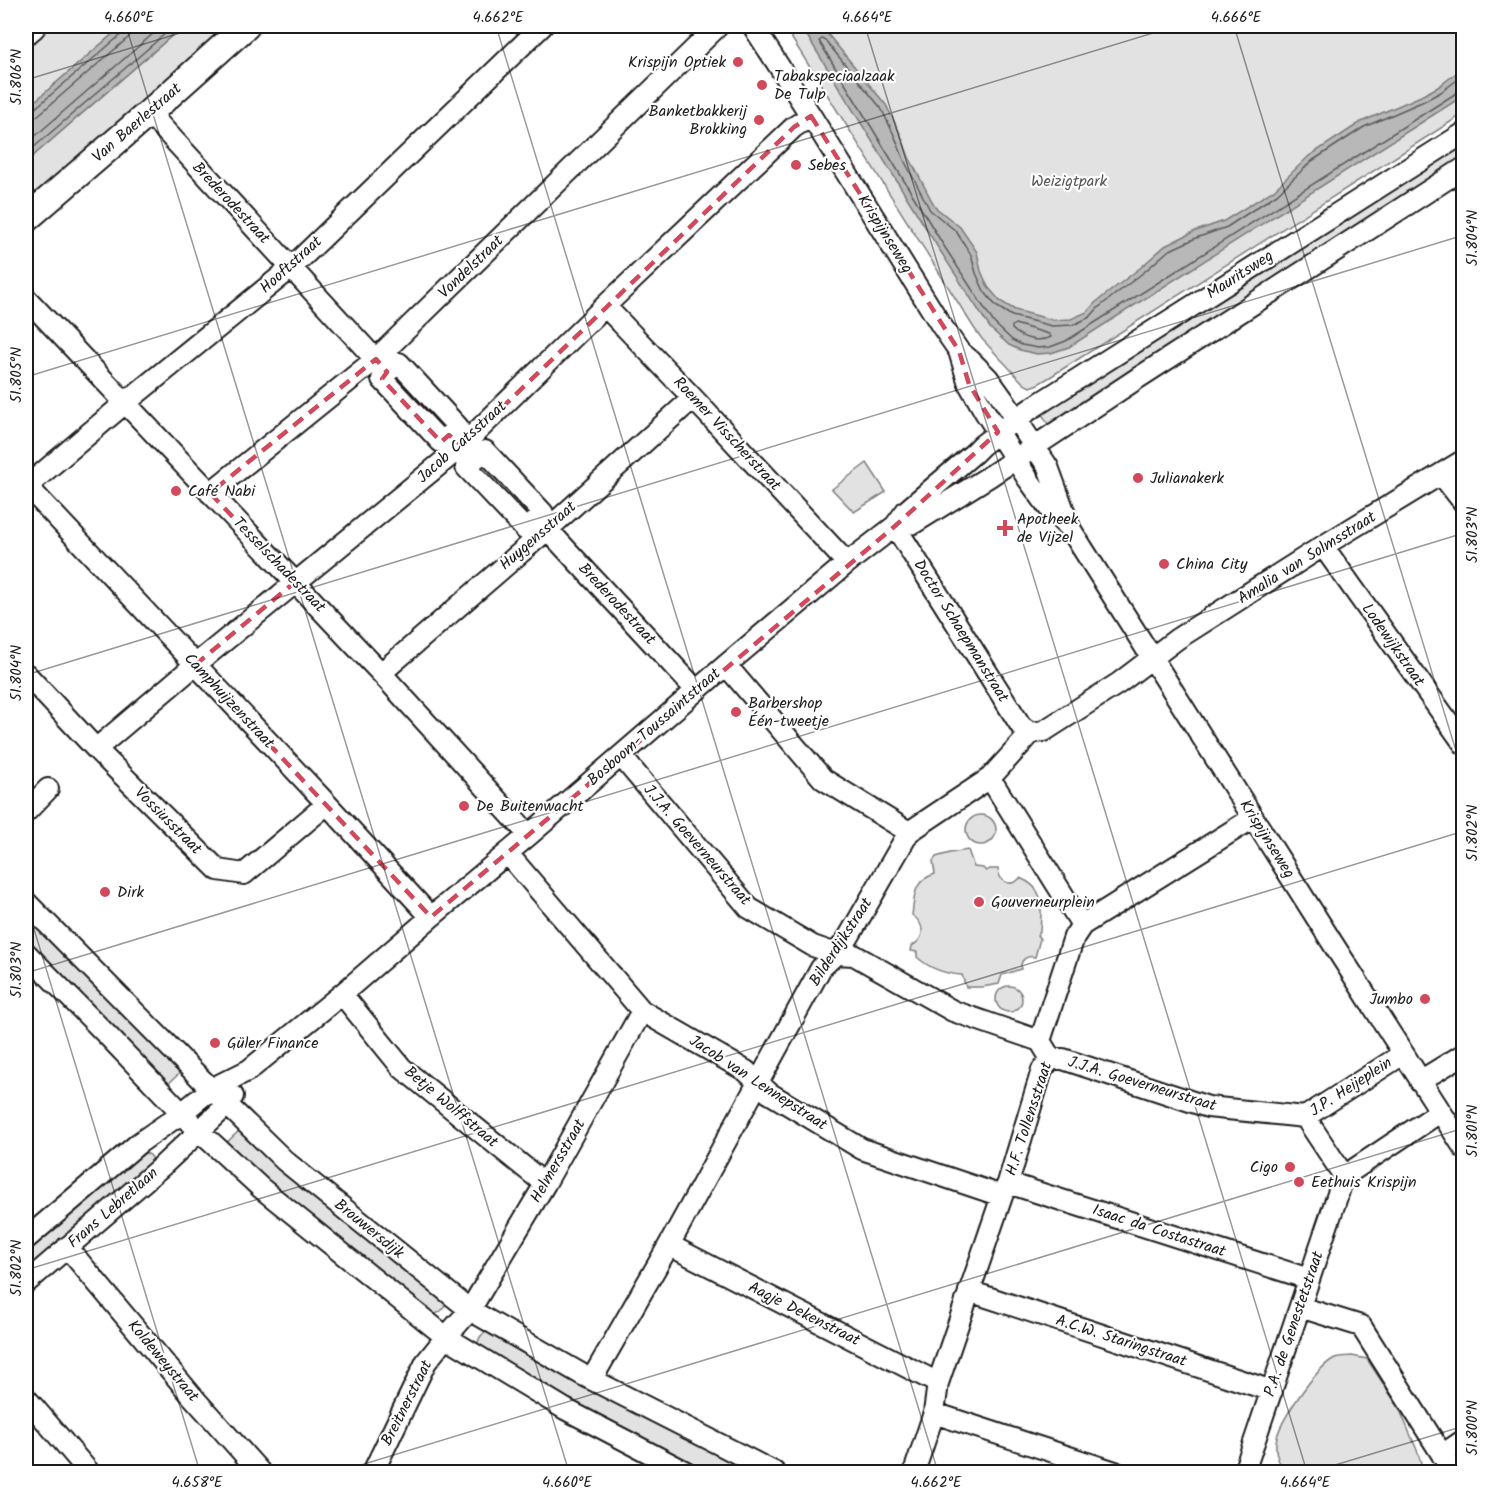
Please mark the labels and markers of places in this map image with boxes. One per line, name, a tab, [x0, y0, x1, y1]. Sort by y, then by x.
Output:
place label: Krispijn Optiek	[628, 50, 726, 75]
marker: Krispijn Optiek	[731, 55, 745, 69]
place label: Tabakspeciaalzaak De Tulp	[774, 64, 895, 107]
marker: Tabakspeciaalzaak De Tulp	[755, 78, 769, 92]
place label: Banketbakkerij Brokking	[649, 99, 748, 142]
marker: Banketbakkerij Brokking	[752, 113, 766, 127]
place label: Sebes	[808, 153, 846, 178]
marker: Sebes	[789, 158, 803, 172]
place label: Julianakerk	[1150, 466, 1224, 491]
marker: Julianakerk	[1131, 471, 1145, 485]
place label: Café Nabi	[188, 479, 256, 504]
marker: Café Nabi	[169, 484, 183, 498]
place label: Apotheek de Vijzel	[1017, 507, 1079, 550]
marker: Apotheek de Vijzel	[998, 521, 1012, 535]
place label: China City	[1176, 552, 1248, 577]
marker: China City	[1157, 557, 1171, 571]
place label: Barbershop Één-tweetje	[748, 691, 829, 734]
marker: Barbershop Één-tweetje	[729, 705, 743, 719]
place label: De Buitenwacht	[476, 794, 585, 819]
marker: De Buitenwacht	[457, 799, 471, 813]
place label: Dirk	[117, 880, 144, 905]
marker: Dirk	[98, 885, 112, 899]
place label: Gouverneurplein	[991, 890, 1095, 915]
marker: Gouverneurplein	[972, 895, 986, 909]
place label: Jumbo	[1369, 987, 1413, 1012]
marker: Jumbo	[1418, 992, 1432, 1006]
place label: Güler Finance	[227, 1031, 318, 1056]
marker: Güler Finance	[208, 1036, 222, 1050]
place label: Cigo	[1250, 1155, 1278, 1180]
marker: Cigo	[1283, 1160, 1297, 1174]
place label: Eethuis Krispijn	[1311, 1170, 1417, 1195]
marker: Eethuis Krispijn	[1292, 1175, 1306, 1189]

